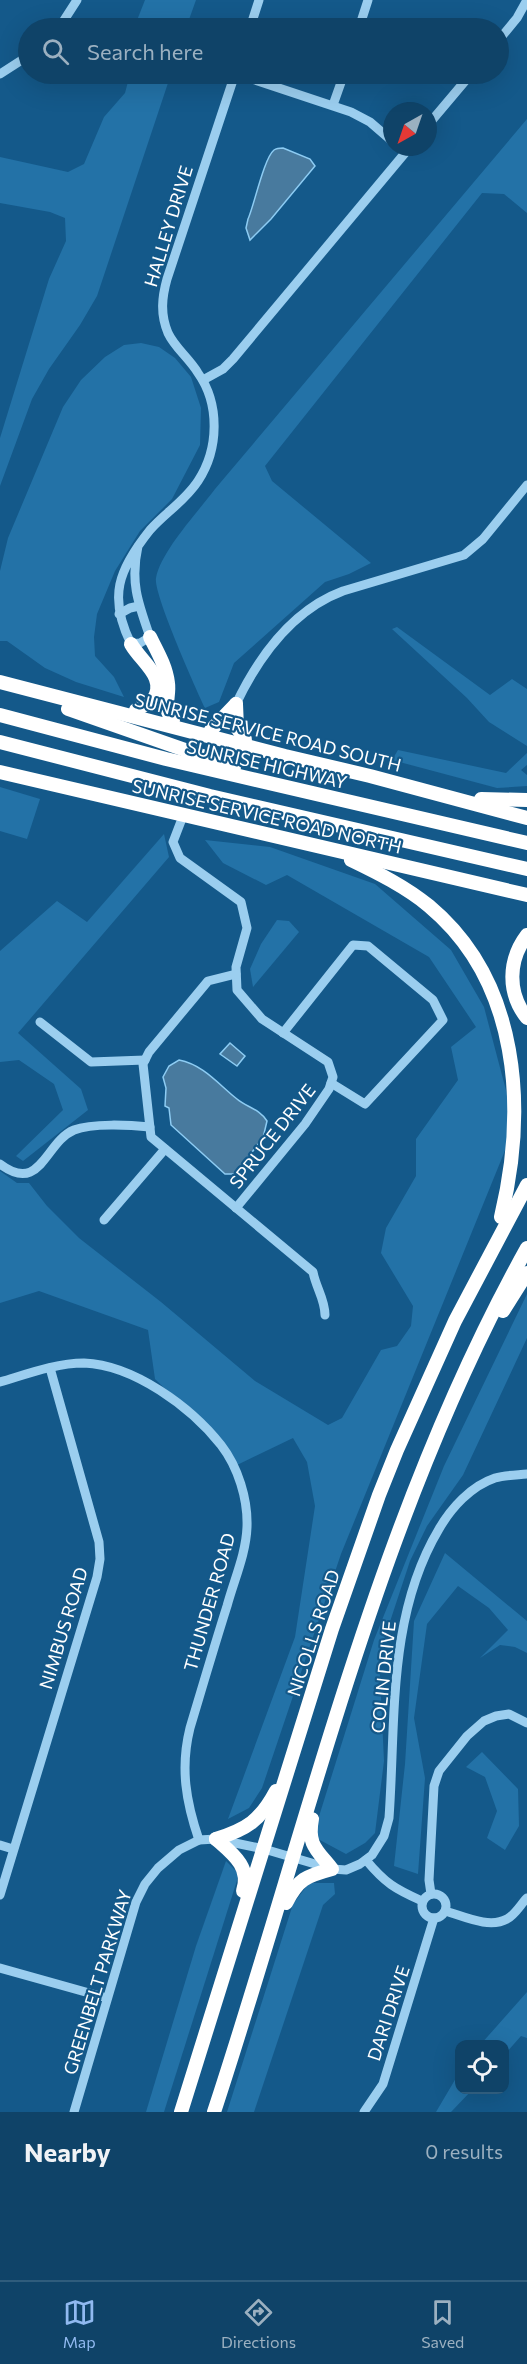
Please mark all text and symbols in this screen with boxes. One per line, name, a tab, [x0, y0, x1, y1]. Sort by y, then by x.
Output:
search box	[18, 18, 509, 84]
icon: search	[39, 35, 72, 68]
text: Search here	[87, 38, 203, 65]
north arrow	[383, 102, 437, 156]
street label: HALLEY DRIVE	[139, 163, 197, 289]
street label: SUNRISE SERVICE ROAD SOUTH	[132, 688, 404, 776]
street label: SUNRISE HIGHWAY	[185, 735, 350, 793]
street label: SUNRISE SERVICE ROAD NORTH	[130, 774, 404, 858]
street label: SPRUCE DRIVE	[224, 1079, 320, 1193]
street label: THUNDER ROAD	[179, 1530, 239, 1674]
street label: NIMBUS ROAD	[34, 1564, 92, 1692]
street label: NICOLLS ROAD	[282, 1567, 344, 1699]
street label: COLIN DRIVE	[366, 1620, 400, 1734]
street label: GREENBELT PARKWAY	[58, 1886, 136, 2077]
street label: DARI DRIVE	[362, 1962, 414, 2064]
map controls	[455, 2040, 509, 2094]
button: locate	[455, 2040, 509, 2094]
text: Nearby	[24, 2136, 111, 2167]
text: 0 results	[425, 2139, 503, 2163]
tab: Map	[63, 2296, 96, 2351]
tab: Directions	[221, 2296, 296, 2351]
tab: Saved	[421, 2296, 464, 2351]

